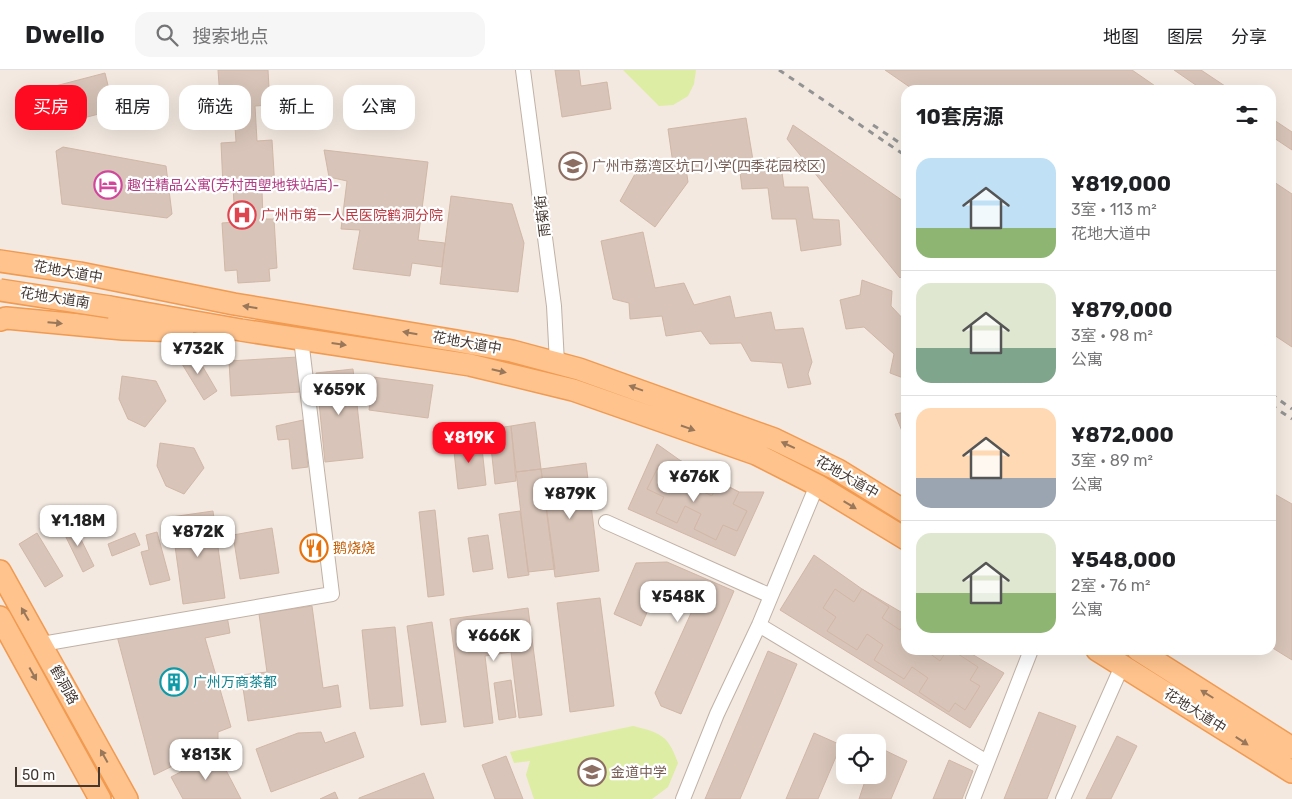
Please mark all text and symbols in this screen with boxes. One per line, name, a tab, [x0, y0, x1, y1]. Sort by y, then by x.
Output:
search box	[135, 12, 485, 57]
text: Dwello	[25, 21, 105, 49]
icon: search	[153, 21, 181, 49]
text: 搜索地点	[193, 25, 269, 48]
text: 地图	[1103, 26, 1139, 48]
text: 图层	[1167, 26, 1203, 48]
text: 分享	[1231, 26, 1267, 48]
chip: 买房	[15, 85, 87, 130]
chip: 租房	[97, 85, 169, 130]
chip: 筛选	[179, 85, 251, 130]
chip: 新上	[261, 85, 333, 130]
chip: 公寓	[343, 85, 415, 130]
icon: filters	[1233, 101, 1261, 129]
text: 10套房源	[916, 104, 1004, 129]
school or university icon: 广州市荔湾区坑口小学(四季花园校区)	[558, 151, 588, 181]
place label: 广州市荔湾区坑口小学(四季花园校区)	[592, 158, 826, 175]
hotel icon: 趣住精品公寓(芳村西塱地铁站店)-	[93, 170, 123, 200]
text: ¥819,000	[1071, 171, 1171, 196]
place label: 趣住精品公寓(芳村西塱地铁站店)-	[127, 177, 339, 194]
icon: home	[956, 178, 1016, 238]
street label: 雨菊街	[532, 194, 554, 238]
hospital icon: 广州市第一人民医院鹤洞分院	[227, 200, 257, 230]
text: 3室 · 113 m²	[1071, 200, 1157, 219]
place label: 广州市第一人民医院鹤洞分院	[261, 207, 443, 224]
text: 花地大道中	[1071, 224, 1151, 243]
street label: 花地大道中	[32, 258, 104, 286]
street label: 花地大道南	[19, 284, 91, 312]
text: ¥879,000	[1071, 297, 1173, 322]
one-way arrow	[242, 302, 258, 310]
icon: home	[956, 303, 1016, 363]
one-way arrow	[47, 319, 63, 327]
text: 3室 · 98 m²	[1071, 326, 1153, 345]
one-way arrow	[402, 329, 418, 337]
street label: 花地大道中	[431, 329, 503, 357]
pin: ¥732K	[163, 332, 233, 375]
text: ¥732K	[172, 339, 224, 358]
one-way arrow	[331, 340, 347, 348]
text: 公寓	[1071, 350, 1103, 369]
one-way arrow	[491, 367, 506, 375]
pin: ¥659K	[304, 374, 374, 416]
text: ¥659K	[313, 380, 365, 399]
one-way arrow	[628, 384, 643, 392]
pin: ¥819K	[434, 422, 504, 464]
text: ¥872,000	[1071, 422, 1174, 447]
one-way arrow	[680, 425, 695, 432]
text: ¥819K	[444, 428, 494, 447]
icon: home	[956, 428, 1016, 488]
one-way arrow	[781, 441, 795, 449]
text: 3室 · 89 m²	[1071, 451, 1153, 470]
street label: 花地大道中	[812, 452, 882, 502]
pin: ¥676K	[659, 460, 729, 503]
text: ¥676K	[669, 467, 719, 486]
text: 公寓	[1071, 475, 1103, 494]
pin: ¥879K	[535, 478, 605, 520]
text: ¥879K	[544, 484, 596, 503]
one-way arrow	[843, 500, 856, 510]
pin: ¥1.18M	[37, 504, 119, 547]
text: ¥1.18M	[51, 511, 105, 530]
pin: ¥872K	[163, 516, 233, 558]
text: ¥872K	[172, 522, 224, 541]
restaurant icon: 鹅烧烧	[299, 533, 329, 563]
place label: 鹅烧烧	[333, 540, 375, 557]
text: ¥548,000	[1071, 547, 1176, 572]
icon: home	[956, 553, 1016, 613]
text: 2室 · 76 m²	[1071, 576, 1150, 595]
pin: ¥548K	[643, 580, 713, 623]
text: ¥548K	[651, 587, 705, 606]
text: 公寓	[1071, 600, 1103, 619]
one-way arrow	[20, 608, 29, 621]
pin: ¥666K	[459, 620, 529, 662]
text: ¥666K	[468, 626, 520, 645]
street label: 鹤洞路	[46, 663, 82, 707]
one-way arrow	[29, 667, 37, 682]
building icon: 广州万商茶都	[159, 667, 189, 697]
place label: 广州万商茶都	[193, 674, 277, 691]
street label: 花地大道中	[1161, 685, 1229, 737]
one-way arrow	[1200, 689, 1213, 698]
map controls	[836, 734, 886, 784]
button: locate	[836, 734, 886, 784]
one-way arrow	[1235, 736, 1249, 746]
pin: ¥813K	[171, 738, 241, 781]
text: ¥813K	[181, 745, 231, 764]
one-way arrow	[99, 750, 108, 763]
school or university icon: 金道中学	[577, 757, 607, 787]
scale bar	[15, 764, 100, 787]
place label: 金道中学	[611, 764, 667, 781]
text: 50 m	[22, 767, 55, 784]

